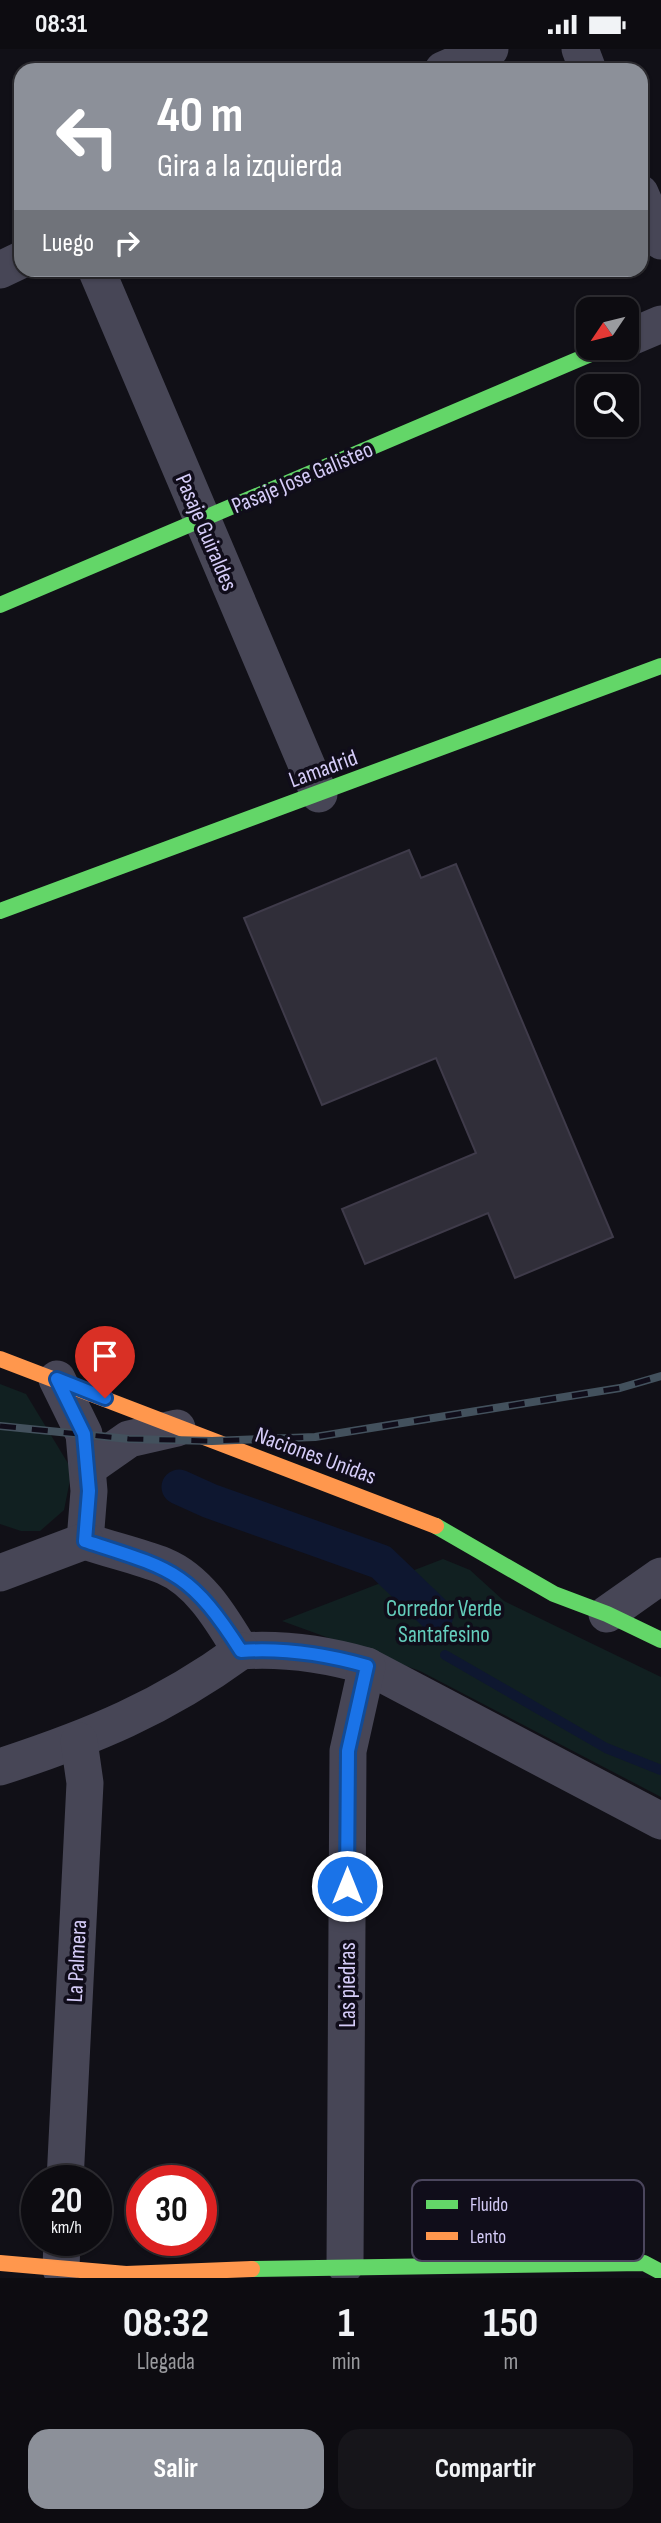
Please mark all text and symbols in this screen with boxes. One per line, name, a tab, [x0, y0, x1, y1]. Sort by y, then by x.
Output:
text: 08:31	[35, 9, 87, 40]
text: 40 m	[157, 87, 243, 146]
icon: left	[42, 91, 133, 182]
text: Gira a la izquierda	[157, 147, 343, 186]
icon: right	[108, 224, 146, 262]
text: Luego	[42, 228, 94, 259]
north arrow	[576, 297, 639, 361]
map controls	[576, 297, 639, 437]
button: search	[576, 374, 639, 437]
street label: Pasaje Jose Galisteo	[227, 436, 377, 520]
street label: Pasaje Guiraldes	[169, 470, 243, 595]
street label: Lamadrid	[285, 744, 362, 794]
pin	[75, 1326, 135, 1398]
icon: arrive	[86, 1337, 124, 1375]
street label: Naciones Unidas	[251, 1421, 380, 1491]
park label: Corredor Verde Santafesino	[386, 1595, 502, 1649]
position arrow	[310, 1849, 384, 1923]
street label: La Palmera	[61, 1919, 93, 2003]
street label: Las piedras	[334, 1942, 362, 2028]
speed limit sign: 30	[126, 2165, 217, 2256]
text: 20	[51, 2180, 83, 2223]
legend	[412, 2180, 644, 2261]
text: Fluido	[470, 2194, 508, 2217]
text: km/h	[51, 2217, 82, 2238]
text: Lento	[470, 2226, 506, 2249]
text: 08:32	[123, 2298, 209, 2349]
text: 1	[338, 2298, 354, 2349]
text: 150	[483, 2298, 538, 2349]
text: Llegada	[137, 2348, 195, 2376]
text: min	[332, 2348, 361, 2376]
text: m	[503, 2348, 518, 2376]
button: Salir	[28, 2429, 324, 2509]
button: Compartir	[338, 2429, 633, 2509]

